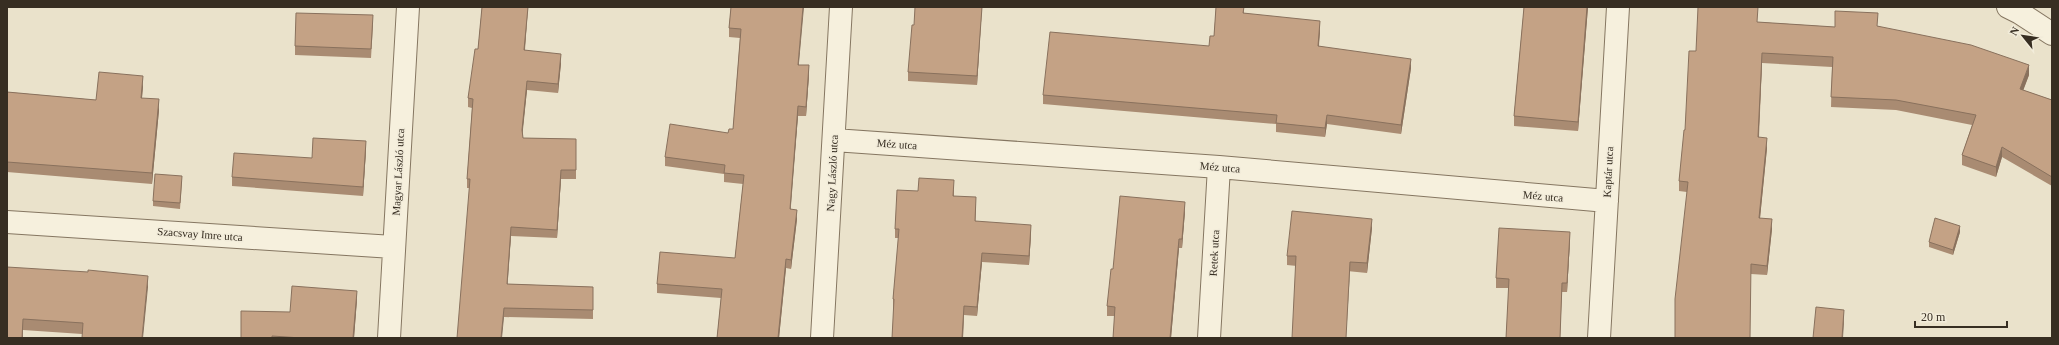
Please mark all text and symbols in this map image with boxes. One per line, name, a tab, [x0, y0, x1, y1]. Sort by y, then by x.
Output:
north arrow	[2003, 16, 2043, 56]
text: N	[2007, 25, 2022, 37]
street label: Magyar László utca	[390, 128, 406, 216]
street label: Nagy László utca	[824, 134, 840, 212]
street label: Méz utca	[876, 137, 918, 151]
street label: Kaptár utca	[1601, 146, 1615, 198]
street label: Méz utca	[1199, 159, 1241, 175]
street label: Méz utca	[1522, 188, 1564, 204]
street label: Szacsvay Imre utca	[157, 225, 243, 243]
street label: Retek utca	[1207, 229, 1221, 277]
scale bar	[1915, 303, 2007, 329]
text: 20 m	[1921, 310, 1946, 324]

